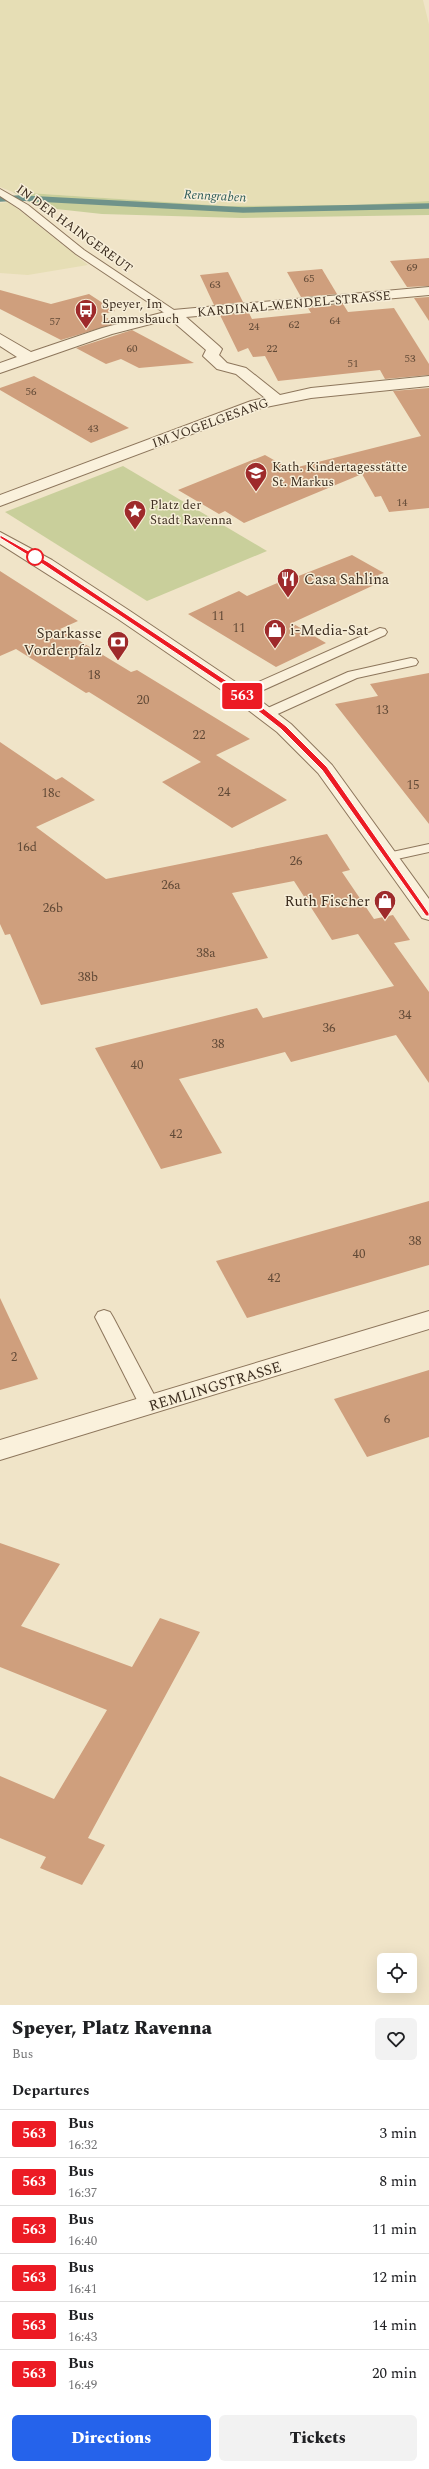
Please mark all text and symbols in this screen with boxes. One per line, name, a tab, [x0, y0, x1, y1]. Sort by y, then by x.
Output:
street label: IN DER HAINGEREUT	[12, 180, 137, 278]
water label: Renngraben	[183, 184, 247, 208]
house number: 69	[407, 259, 418, 276]
house number: 65	[304, 270, 315, 287]
house number: 63	[210, 276, 221, 293]
street label: KARDINAL-WENDEL-STRASSE	[196, 286, 392, 322]
place label: Speyer, Im Lammsbauch	[102, 294, 180, 329]
bus stop icon: Speyer, Im Lammsbauch	[73, 297, 99, 330]
house number: 64	[330, 312, 341, 329]
house number: 57	[50, 313, 61, 330]
house number: 62	[289, 316, 300, 333]
house number: 24	[249, 318, 260, 335]
house number: 60	[127, 340, 138, 357]
house number: 22	[267, 340, 278, 357]
house number: 53	[405, 350, 416, 367]
house number: 51	[348, 355, 359, 372]
house number: 56	[26, 383, 37, 400]
street label: IM VOGELGESANG	[149, 393, 271, 453]
house number: 43	[88, 420, 99, 437]
place label: Kath. Kindertagesstätte St. Markus	[272, 457, 407, 492]
school or university icon: Kath. Kindertagesstätte St. Markus	[243, 460, 269, 493]
house number: 14	[397, 494, 408, 511]
place label: Platz der Stadt Ravenna	[150, 495, 233, 530]
place icon: Platz der Stadt Ravenna	[122, 498, 148, 531]
unlabelled marker	[26, 548, 44, 566]
restaurant icon: Casa Sahlina	[275, 566, 301, 599]
place label: Casa Sahlina	[304, 568, 390, 591]
house number: 11	[212, 606, 225, 626]
shop icon: i-Media-Sat	[262, 617, 288, 650]
house number: 11	[233, 618, 246, 638]
place label: i-Media-Sat	[290, 619, 369, 642]
place label: Sparkasse Vorderpfalz	[23, 622, 102, 662]
bank icon: Sparkasse Vorderpfalz	[105, 629, 131, 662]
house number: 18	[88, 665, 101, 685]
line badge: 563	[219, 683, 265, 709]
text: 563	[230, 685, 254, 706]
house number: 20	[137, 690, 150, 710]
house number: 13	[376, 700, 389, 720]
house number: 22	[193, 725, 206, 745]
house number: 15	[407, 775, 420, 795]
house number: 24	[218, 782, 231, 802]
house number: 18c	[41, 783, 61, 803]
house number: 16d	[17, 837, 37, 857]
house number: 26	[290, 851, 303, 871]
house number: 26a	[161, 875, 181, 895]
shop icon: Ruth Fischer	[372, 888, 398, 921]
place label: Ruth Fischer	[285, 890, 370, 913]
house number: 26b	[43, 898, 63, 918]
house number: 38a	[196, 943, 216, 963]
house number: 38b	[78, 967, 98, 987]
house number: 34	[399, 1005, 412, 1025]
house number: 36	[323, 1018, 336, 1038]
house number: 38	[212, 1034, 225, 1054]
house number: 40	[131, 1055, 144, 1075]
house number: 42	[170, 1124, 183, 1144]
house number: 38	[409, 1231, 422, 1251]
house number: 40	[353, 1244, 366, 1264]
house number: 42	[268, 1268, 281, 1288]
house number: 2	[11, 1347, 17, 1367]
street label: REMLINGSTRASSE	[146, 1355, 284, 1418]
house number: 6	[384, 1409, 391, 1429]
map controls	[377, 1953, 417, 1993]
button: locate	[377, 1953, 417, 1993]
text: Speyer, Platz Ravenna	[12, 2014, 212, 2043]
button: heart	[375, 2018, 417, 2060]
text: Bus	[12, 2044, 33, 2064]
text: Departures	[12, 2079, 90, 2102]
text: Bus	[68, 2112, 94, 2135]
text: 3 min	[379, 2122, 417, 2145]
text: 563	[22, 2123, 46, 2144]
text: 16:32	[68, 2135, 97, 2155]
text: Bus	[68, 2160, 94, 2183]
text: 8 min	[379, 2170, 417, 2193]
text: 563	[22, 2171, 46, 2192]
text: 16:37	[68, 2183, 97, 2203]
text: Bus	[68, 2208, 94, 2231]
text: 11 min	[372, 2218, 417, 2241]
text: 563	[22, 2219, 46, 2240]
text: 16:40	[68, 2231, 97, 2251]
text: Bus	[68, 2256, 94, 2279]
text: 12 min	[372, 2266, 417, 2289]
text: 563	[22, 2267, 46, 2288]
text: 16:41	[68, 2279, 97, 2299]
text: Bus	[68, 2304, 94, 2327]
text: 14 min	[372, 2314, 417, 2337]
text: 563	[22, 2315, 46, 2336]
text: 16:43	[68, 2327, 97, 2347]
text: Bus	[68, 2352, 94, 2375]
text: 20 min	[372, 2362, 417, 2385]
text: 563	[22, 2363, 46, 2384]
text: 16:49	[68, 2375, 97, 2395]
button: Directions	[12, 2415, 211, 2461]
button: Tickets	[219, 2415, 417, 2461]

